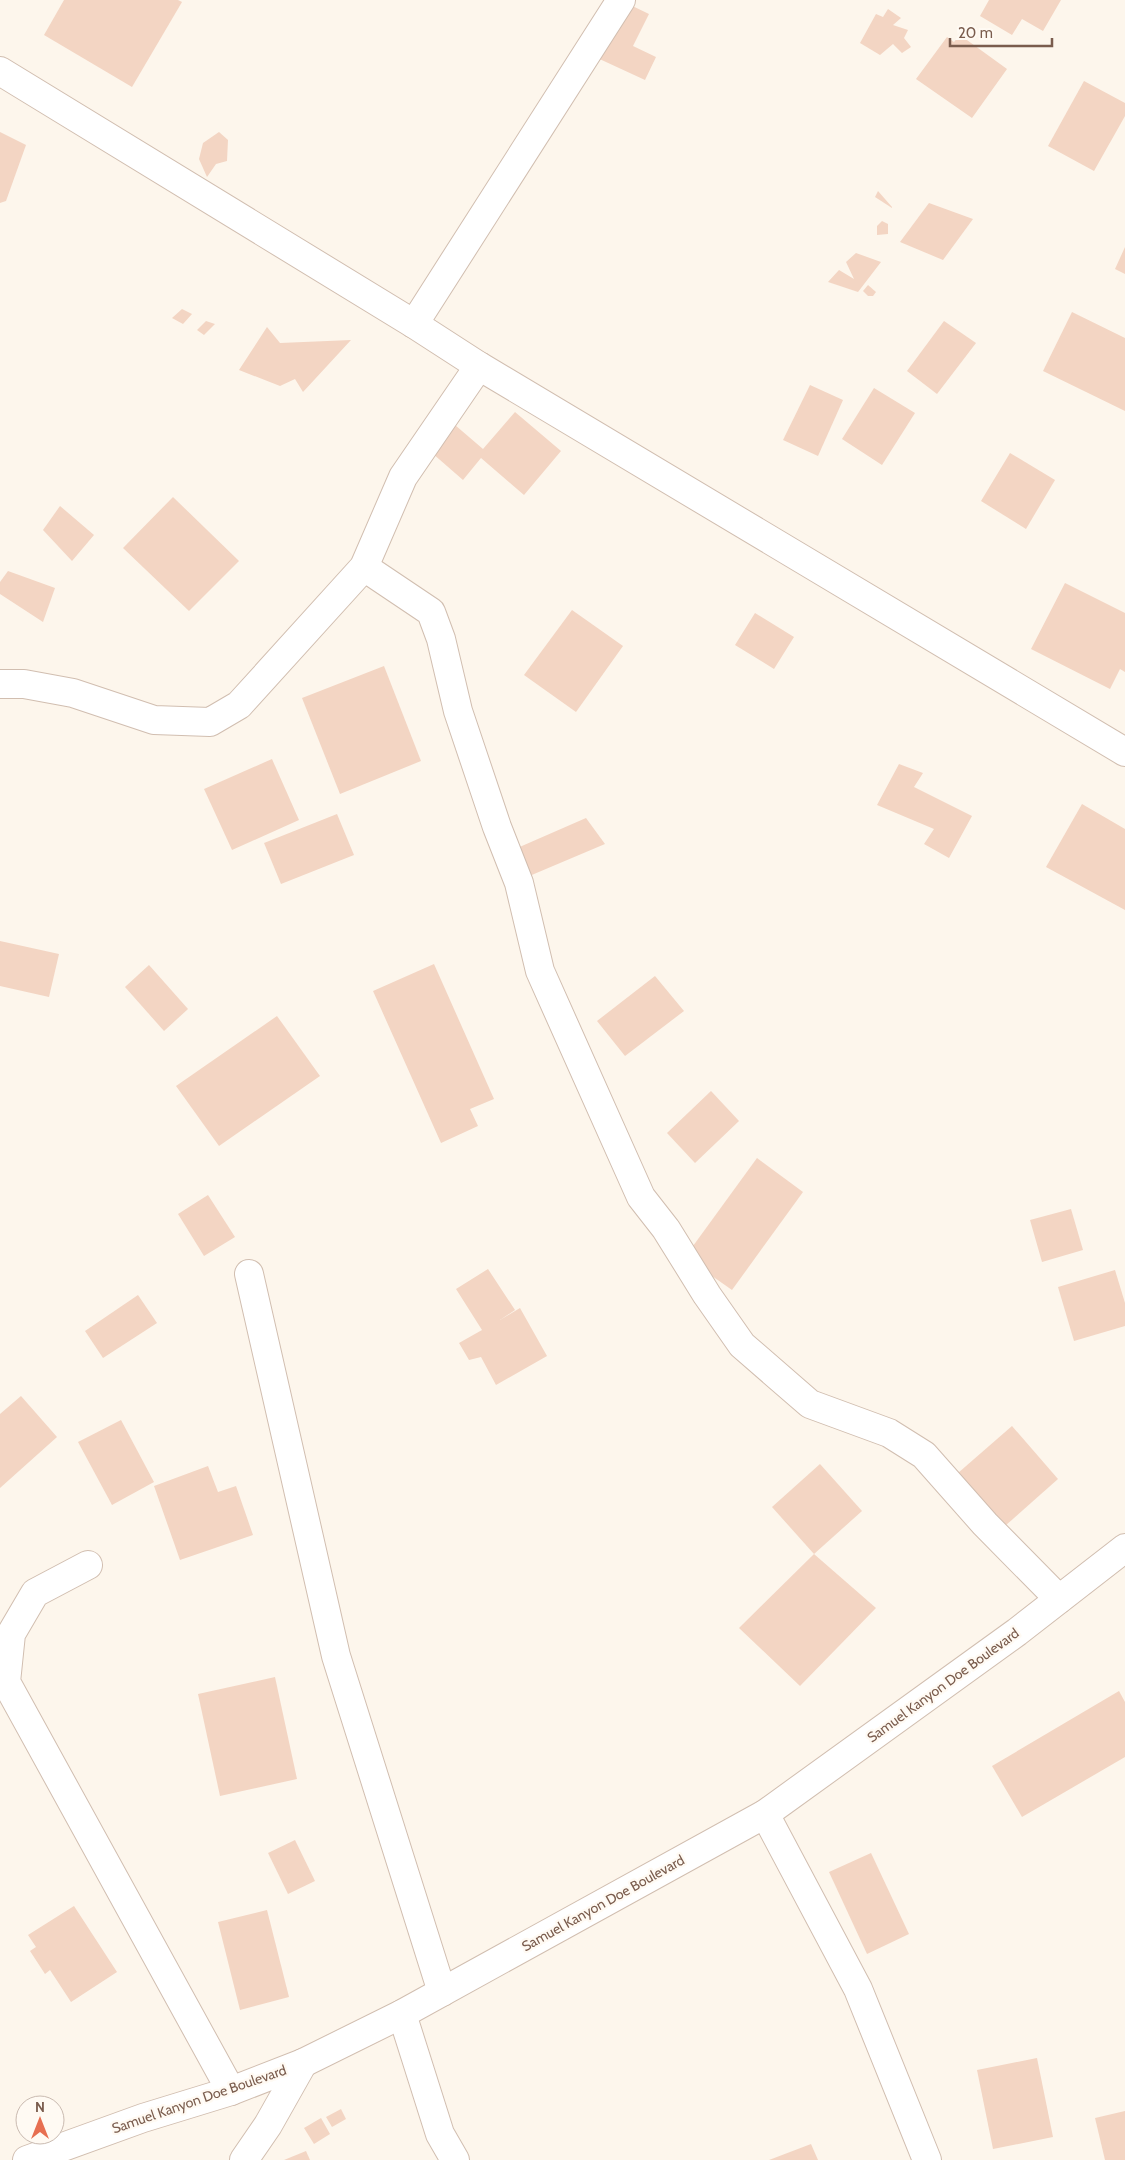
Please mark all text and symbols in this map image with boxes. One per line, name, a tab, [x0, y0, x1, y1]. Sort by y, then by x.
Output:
scale bar	[950, 15, 1052, 47]
text: 20 m	[958, 24, 993, 42]
street label: Samuel Kanyon Doe Boulevard	[864, 1624, 1022, 1746]
street label: Samuel Kanyon Doe Boulevard	[518, 1851, 688, 1955]
street label: Samuel Kanyon Doe Boulevard	[109, 2061, 289, 2137]
north arrow	[15, 2095, 65, 2145]
text: N	[35, 2098, 45, 2116]

